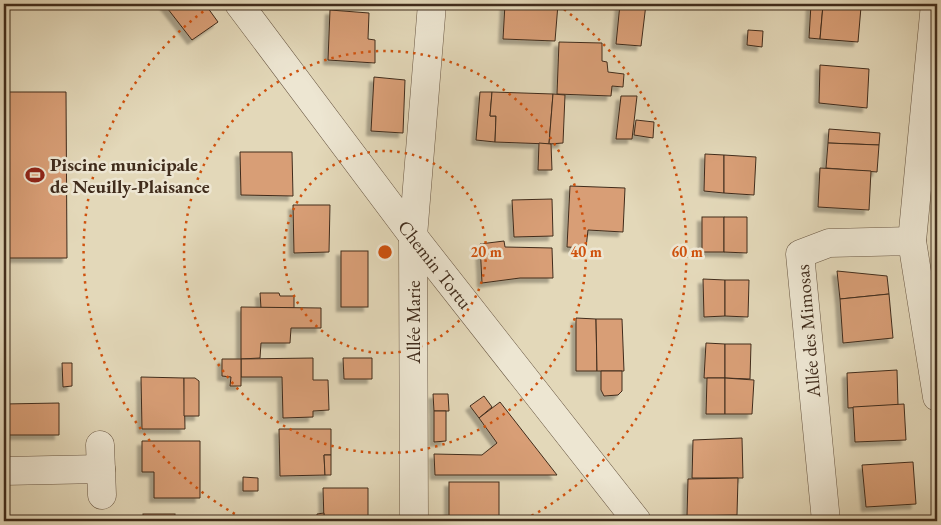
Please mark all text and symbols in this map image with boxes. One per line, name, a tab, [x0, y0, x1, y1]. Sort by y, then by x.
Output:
place label: Piscine municipale de Neuilly-Plaisance	[50, 152, 210, 199]
sports icon: Piscine municipale de Neuilly-Plaisance	[24, 164, 46, 186]
street label: Chemin Tortu	[393, 215, 478, 314]
text: 20 m	[470, 242, 502, 261]
text: 40 m	[570, 242, 602, 261]
text: 60 m	[671, 242, 703, 261]
centre of rings	[376, 243, 394, 261]
street label: Allée des Mimosas	[790, 263, 826, 400]
street label: Allée Marie	[401, 280, 426, 365]

